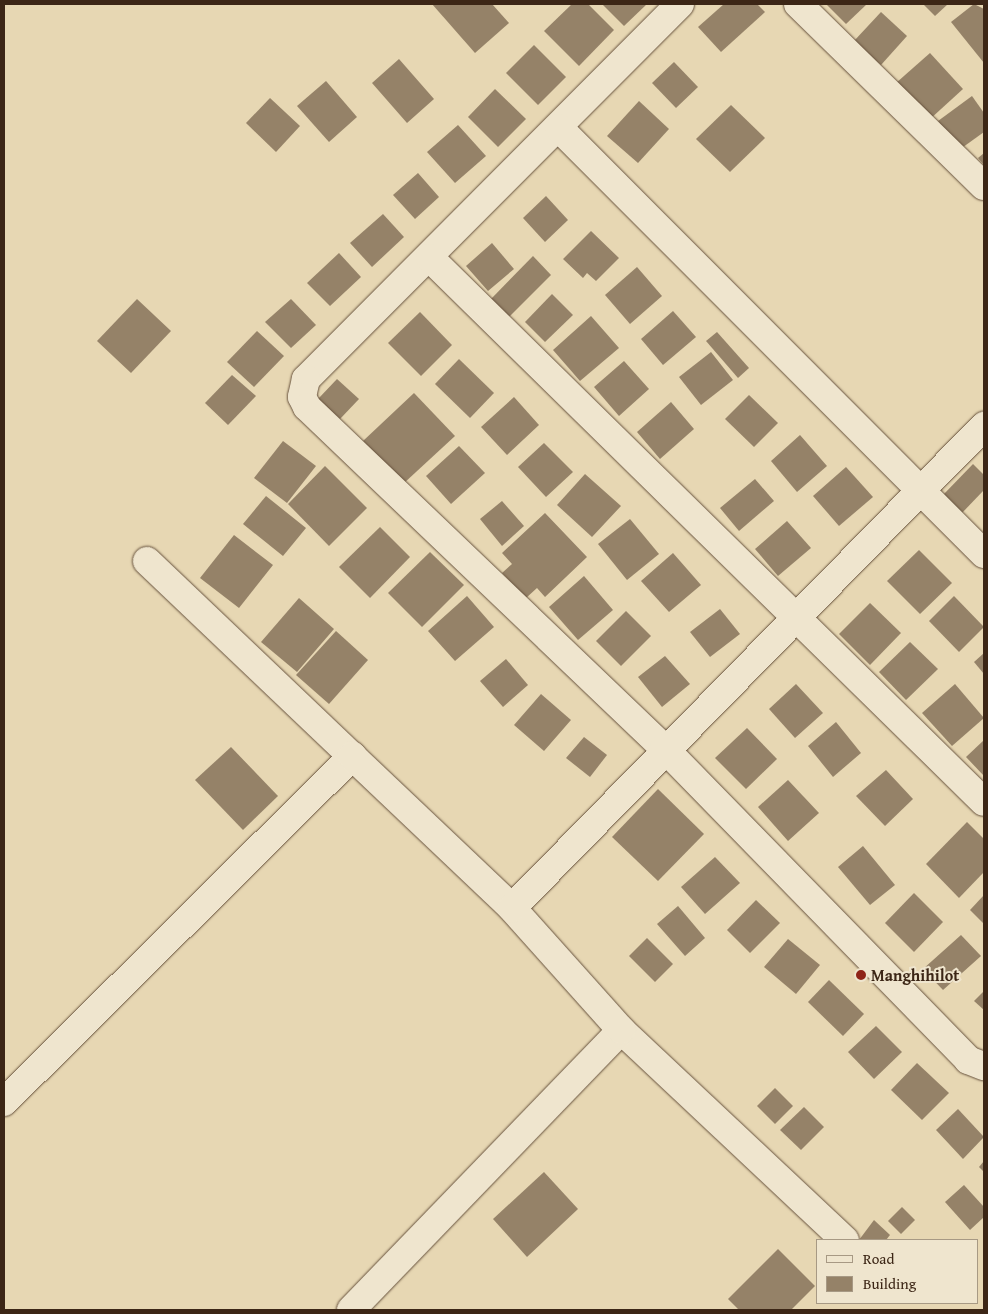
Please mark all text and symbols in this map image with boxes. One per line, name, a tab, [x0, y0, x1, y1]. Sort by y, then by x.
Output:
place label: Manghihilot	[871, 965, 959, 985]
marker: Manghihilot	[855, 969, 867, 981]
legend	[816, 1239, 978, 1304]
text: Road	[863, 1248, 894, 1269]
text: Building	[863, 1273, 916, 1294]

